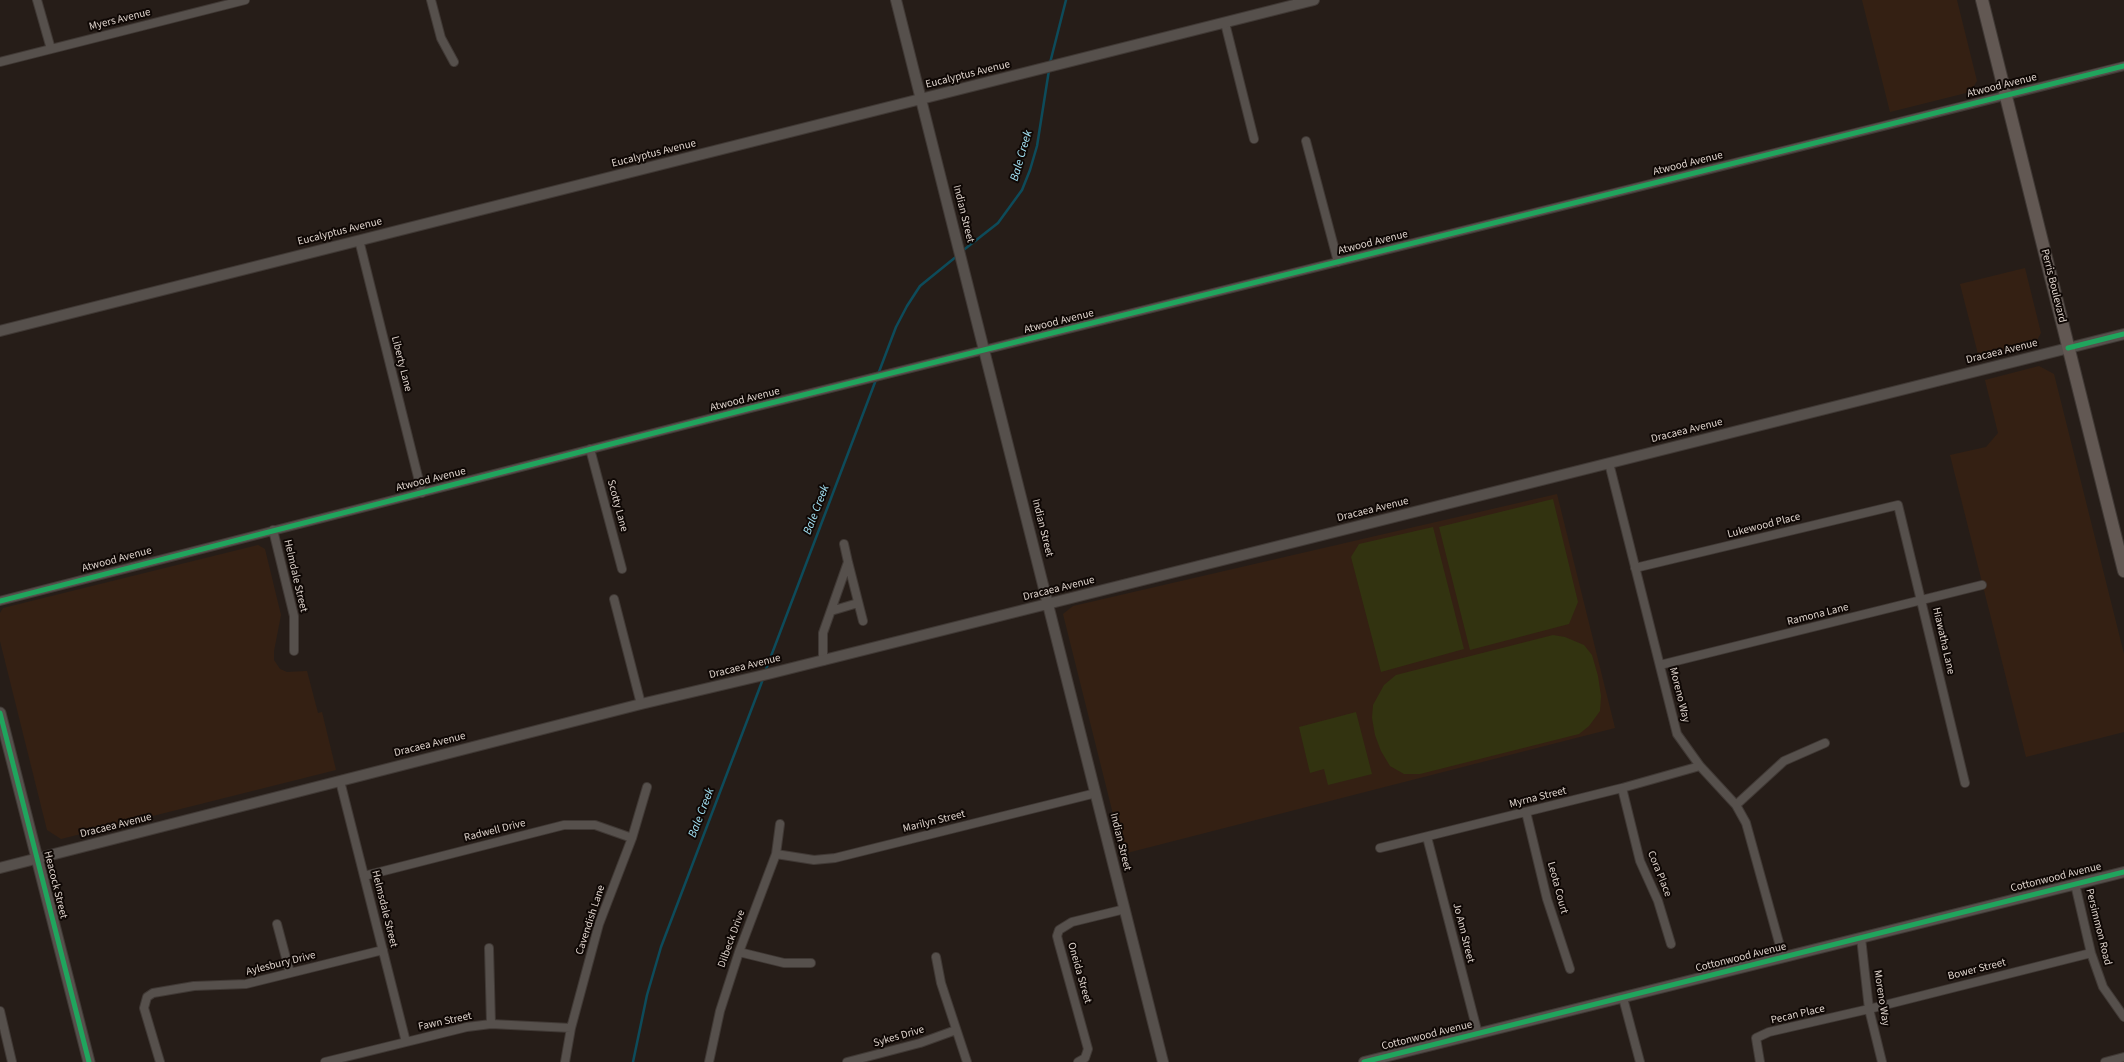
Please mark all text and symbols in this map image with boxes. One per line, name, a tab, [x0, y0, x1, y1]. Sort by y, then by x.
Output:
street label: Myers Avenue	[88, 6, 152, 34]
street label: Eucalyptus Avenue	[924, 58, 1012, 92]
street label: Atwood Avenue	[1966, 71, 2038, 101]
water label: Bale Creek	[1008, 129, 1036, 183]
street label: Eucalyptus Avenue	[610, 137, 698, 171]
street label: Atwood Avenue	[1652, 149, 1724, 179]
street label: Indian Street	[949, 184, 977, 244]
street label: Eucalyptus Avenue	[296, 215, 384, 249]
street label: Atwood Avenue	[1337, 228, 1409, 258]
street label: Perris Boulevard	[2037, 248, 2069, 324]
street label: Atwood Avenue	[1023, 307, 1095, 337]
street label: Liberty Lane	[388, 335, 414, 393]
street label: Dracaea Avenue	[1965, 337, 2039, 367]
street label: Atwood Avenue	[709, 385, 781, 415]
street label: Dracaea Avenue	[1650, 416, 1724, 446]
street label: Atwood Avenue	[395, 465, 467, 495]
street label: Scotty Lane	[604, 479, 630, 533]
water label: Bale Creek	[801, 483, 833, 537]
street label: Dracaea Avenue	[1336, 495, 1410, 525]
street label: Indian Street	[1028, 498, 1056, 558]
street label: Lukewood Place	[1726, 511, 1802, 541]
street label: Helmdale Street	[280, 538, 310, 614]
street label: Atwood Avenue	[81, 544, 153, 576]
street label: Dracaea Avenue	[1022, 574, 1096, 604]
street label: Ramona Lane	[1786, 601, 1850, 629]
street label: Hiawatha Lane	[1929, 606, 1957, 676]
street label: Dracaea Avenue	[708, 652, 782, 682]
street label: Moreno Way	[1666, 666, 1692, 724]
street label: Dracaea Avenue	[393, 730, 467, 760]
street label: Myrna Street	[1508, 785, 1568, 811]
water label: Bale Creek	[686, 786, 718, 840]
street label: Marilyn Street	[901, 808, 967, 836]
street label: Dracaea Avenue	[79, 811, 153, 841]
street label: Indian Street	[1106, 812, 1134, 872]
street label: Radwell Drive	[463, 817, 527, 845]
street label: Cora Place	[1644, 849, 1674, 899]
street label: Heacock Street	[40, 850, 70, 920]
street label: Leota Court	[1544, 860, 1570, 916]
street label: Cottonwood Avenue	[2009, 860, 2103, 896]
street label: Helmsdale Street	[368, 869, 400, 949]
street label: Cavendish Lane	[574, 884, 608, 956]
street label: Persimmon Road	[2082, 887, 2114, 967]
street label: Jo Ann Street	[1449, 902, 1477, 964]
street label: Dilbeck Drive	[715, 908, 749, 970]
street label: Cottonwood Avenue	[1694, 940, 1788, 976]
street label: Oneida Street	[1064, 941, 1094, 1005]
street label: Aylesbury Drive	[245, 949, 317, 979]
street label: Bower Street	[1947, 956, 2007, 984]
street label: Moreno Way	[1870, 969, 1892, 1027]
street label: Pecan Place	[1770, 1002, 1826, 1028]
street label: Fawn Street	[417, 1010, 473, 1034]
street label: Cottonwood Avenue	[1380, 1018, 1474, 1054]
street label: Sykes Drive	[872, 1023, 926, 1051]

